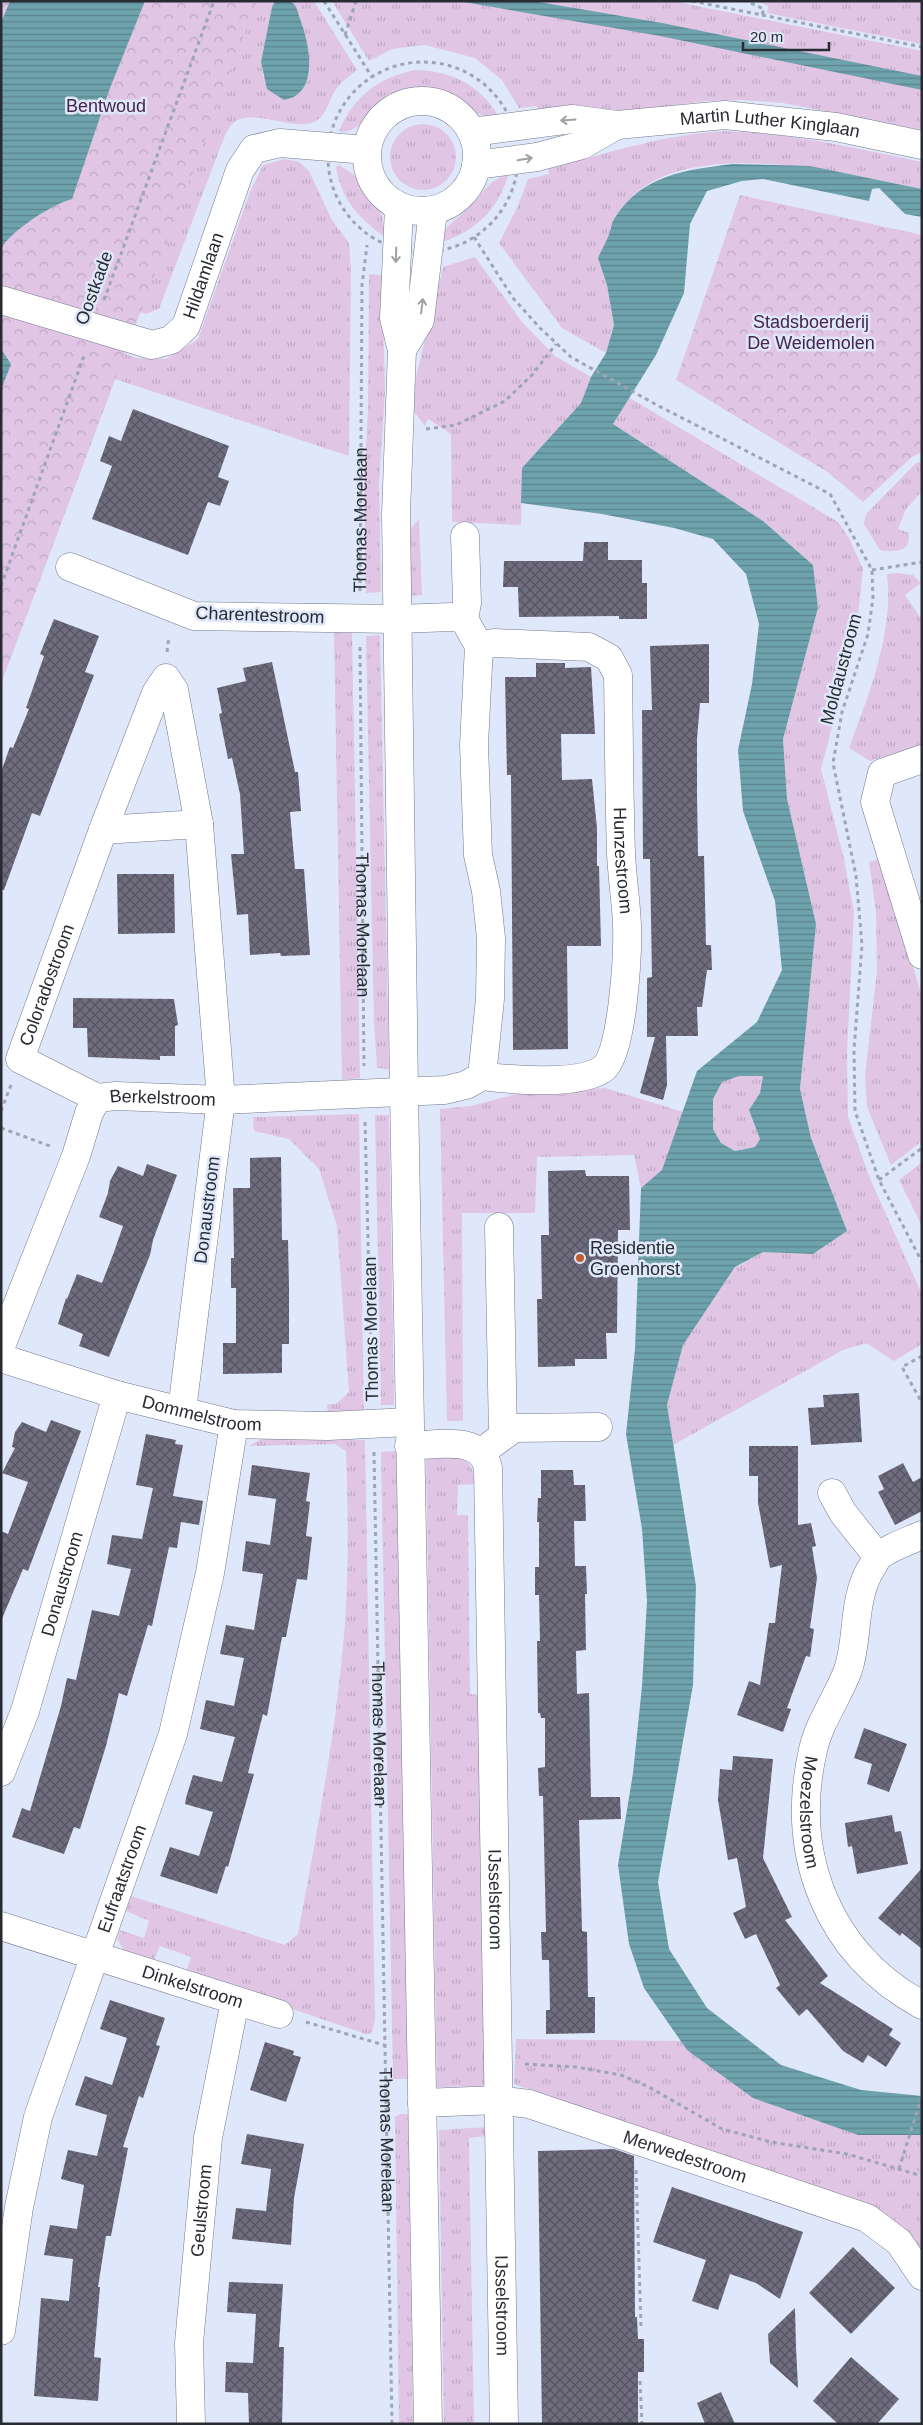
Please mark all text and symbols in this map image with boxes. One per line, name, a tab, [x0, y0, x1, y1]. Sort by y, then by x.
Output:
scale bar	[743, 20, 829, 52]
text: 20 m	[750, 28, 783, 45]
park label: Bentwoud	[66, 96, 146, 116]
street label: Martin Luther Kinglaan	[679, 105, 862, 142]
one-way arrow	[561, 115, 577, 125]
one-way arrow	[516, 153, 532, 163]
street label: Hildamlaan	[179, 230, 228, 321]
one-way arrow	[392, 247, 401, 263]
street label: Oostkade	[71, 248, 117, 328]
one-way arrow	[417, 299, 427, 315]
park label: Stadsboerderij De Weidemolen	[747, 312, 875, 353]
street label: Thomas Morelaan	[350, 447, 371, 593]
street label: Charentestroom	[195, 603, 325, 627]
street label: Moldaustroom	[817, 611, 865, 727]
street label: Hunzestroom	[610, 807, 636, 915]
street label: Thomas Morelaan	[352, 852, 373, 998]
street label: Coloradostroom	[16, 921, 78, 1049]
street label: Berkelstroom	[109, 1085, 216, 1110]
street label: Donaustroom	[190, 1155, 224, 1265]
place label: Residentie Groenhorst	[590, 1238, 680, 1279]
marker: Residentie Groenhorst	[574, 1252, 586, 1264]
street label: Thomas Morelaan	[360, 1256, 382, 1402]
street label: Dommelstroom	[140, 1392, 262, 1435]
street label: Donaustroom	[37, 1529, 87, 1639]
street label: Thomas Morelaan	[368, 1661, 391, 1807]
street label: Moezelstroom	[796, 1754, 823, 1870]
street label: Eufraatstroom	[94, 1822, 150, 1935]
street label: IJsselstroom	[484, 1849, 506, 1950]
street label: Dinkelstroom	[140, 1961, 246, 2012]
street label: Thomas Morelaan	[375, 2067, 398, 2213]
street label: Merwedestroom	[621, 2127, 749, 2187]
street label: Geulstroom	[187, 2163, 216, 2258]
street label: IJsselstroom	[491, 2255, 513, 2356]

